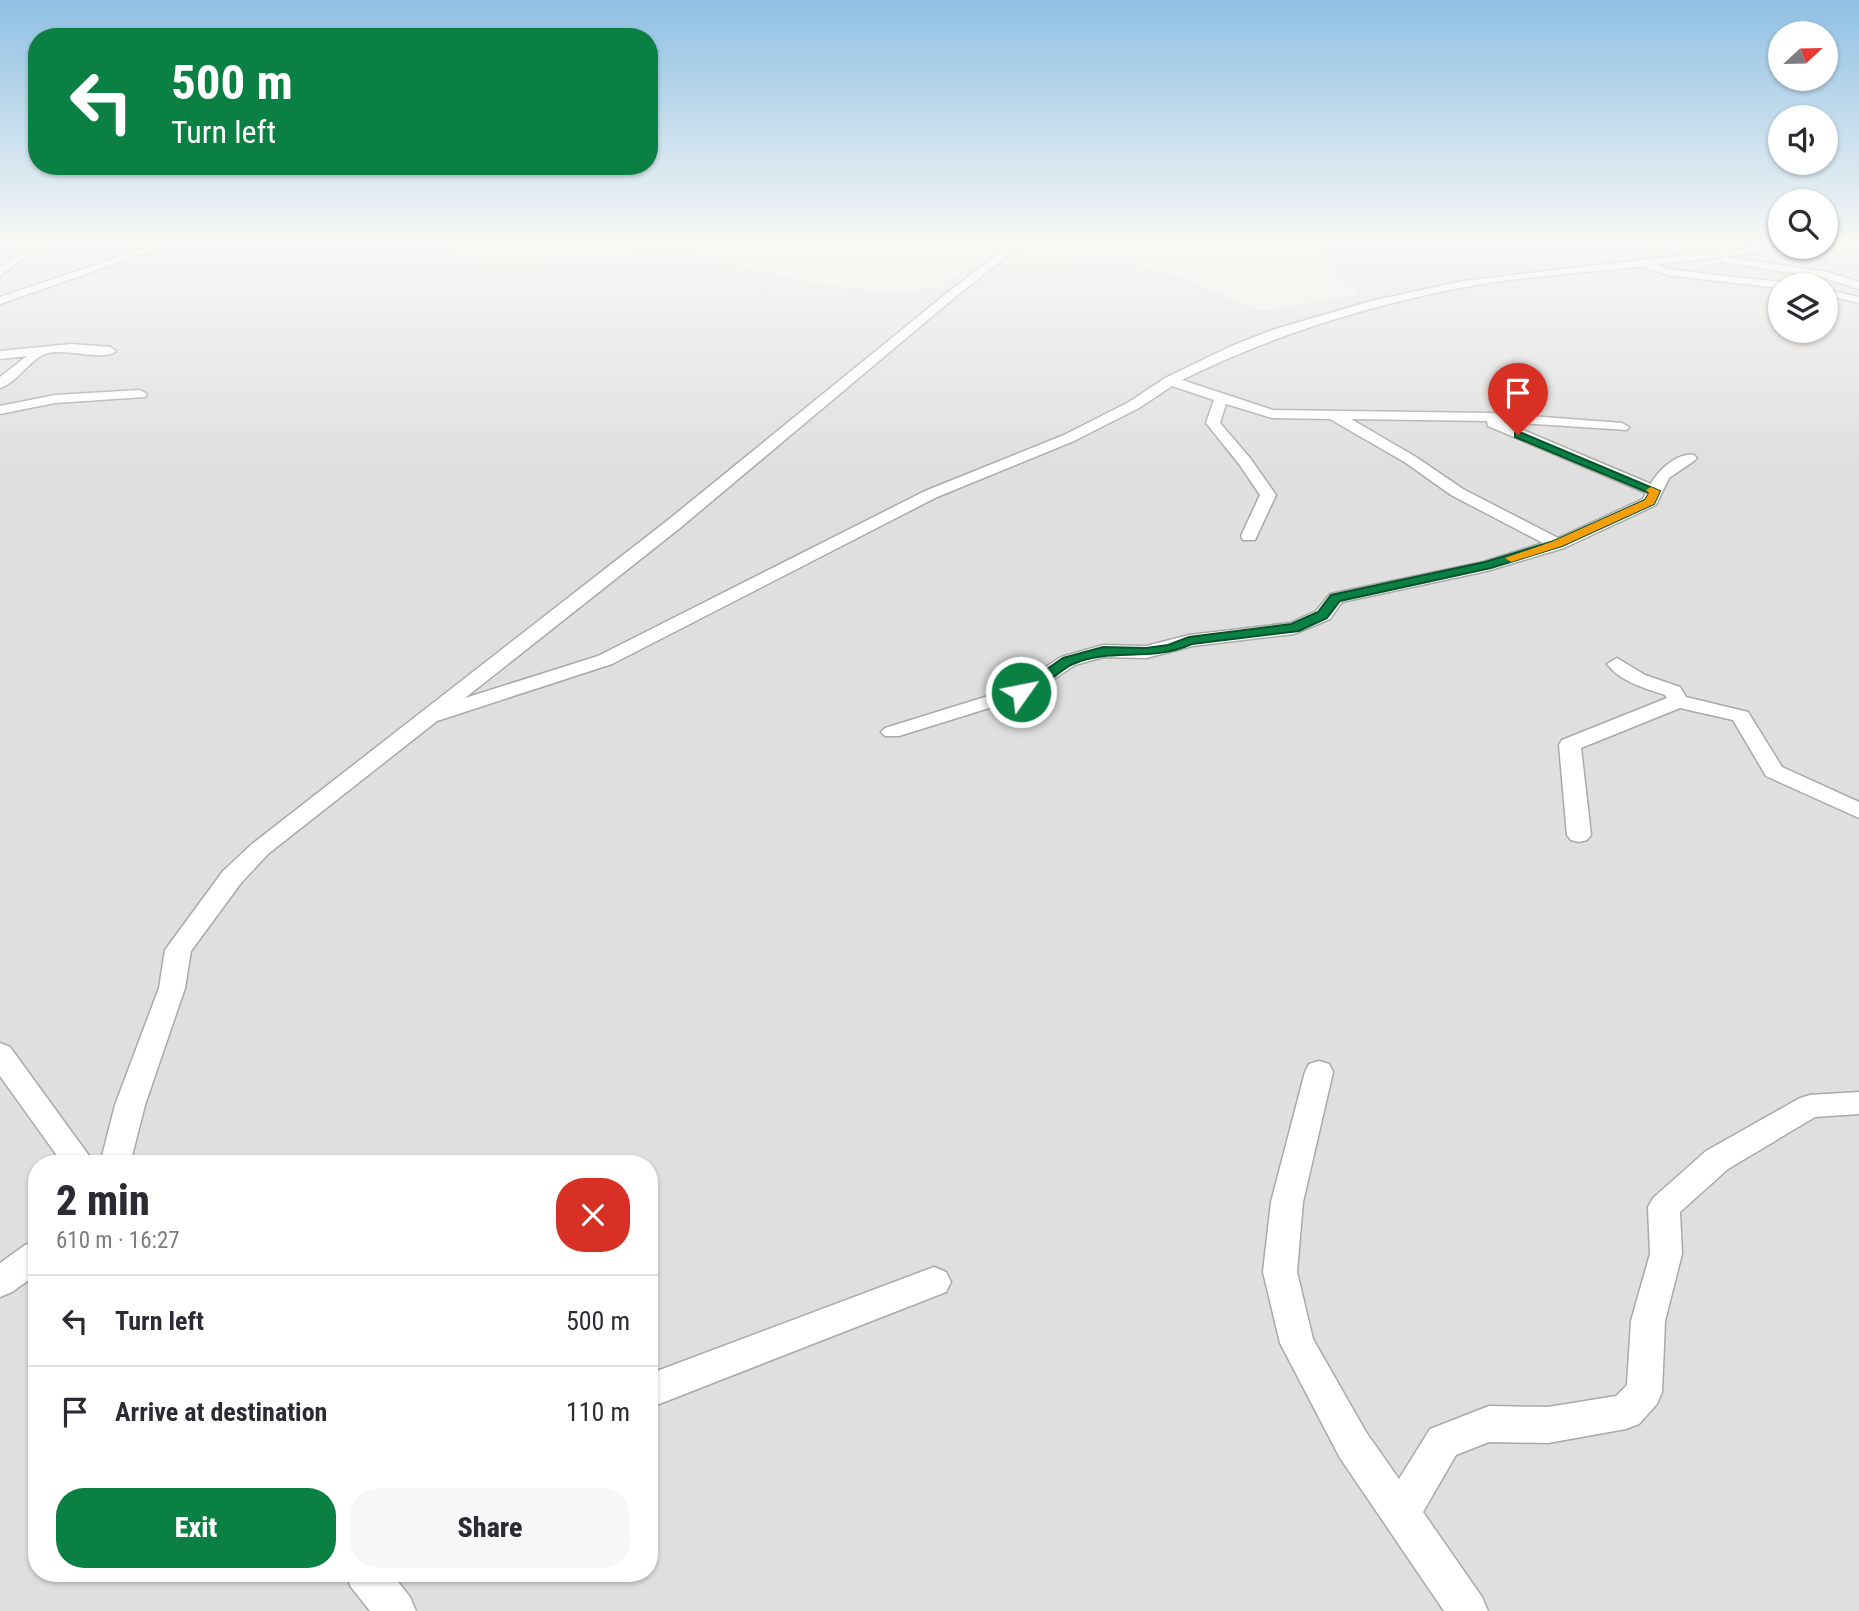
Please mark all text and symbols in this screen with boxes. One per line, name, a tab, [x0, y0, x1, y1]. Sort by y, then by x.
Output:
north arrow	[1768, 21, 1838, 91]
map controls	[1768, 21, 1838, 343]
text: 500 m	[171, 54, 293, 111]
icon: left	[56, 56, 147, 147]
button: sound	[1768, 105, 1838, 175]
text: Turn left	[171, 113, 276, 151]
button: search	[1768, 189, 1838, 259]
button: layers	[1768, 273, 1838, 343]
pin	[1488, 363, 1548, 435]
icon: arrive	[1499, 374, 1537, 412]
position arrow	[984, 655, 1058, 729]
text: 2 min	[56, 1176, 150, 1225]
button: close	[556, 1178, 630, 1252]
text: 610 m · 16:27	[56, 1227, 180, 1254]
icon: left	[56, 1302, 94, 1340]
text: Turn left	[115, 1306, 204, 1336]
text: 500 m	[566, 1306, 630, 1336]
icon: arrive	[56, 1393, 94, 1431]
text: Arrive at destination	[115, 1397, 327, 1427]
text: 110 m	[566, 1397, 630, 1427]
button: Exit	[56, 1488, 336, 1568]
button: Share	[350, 1488, 630, 1568]

